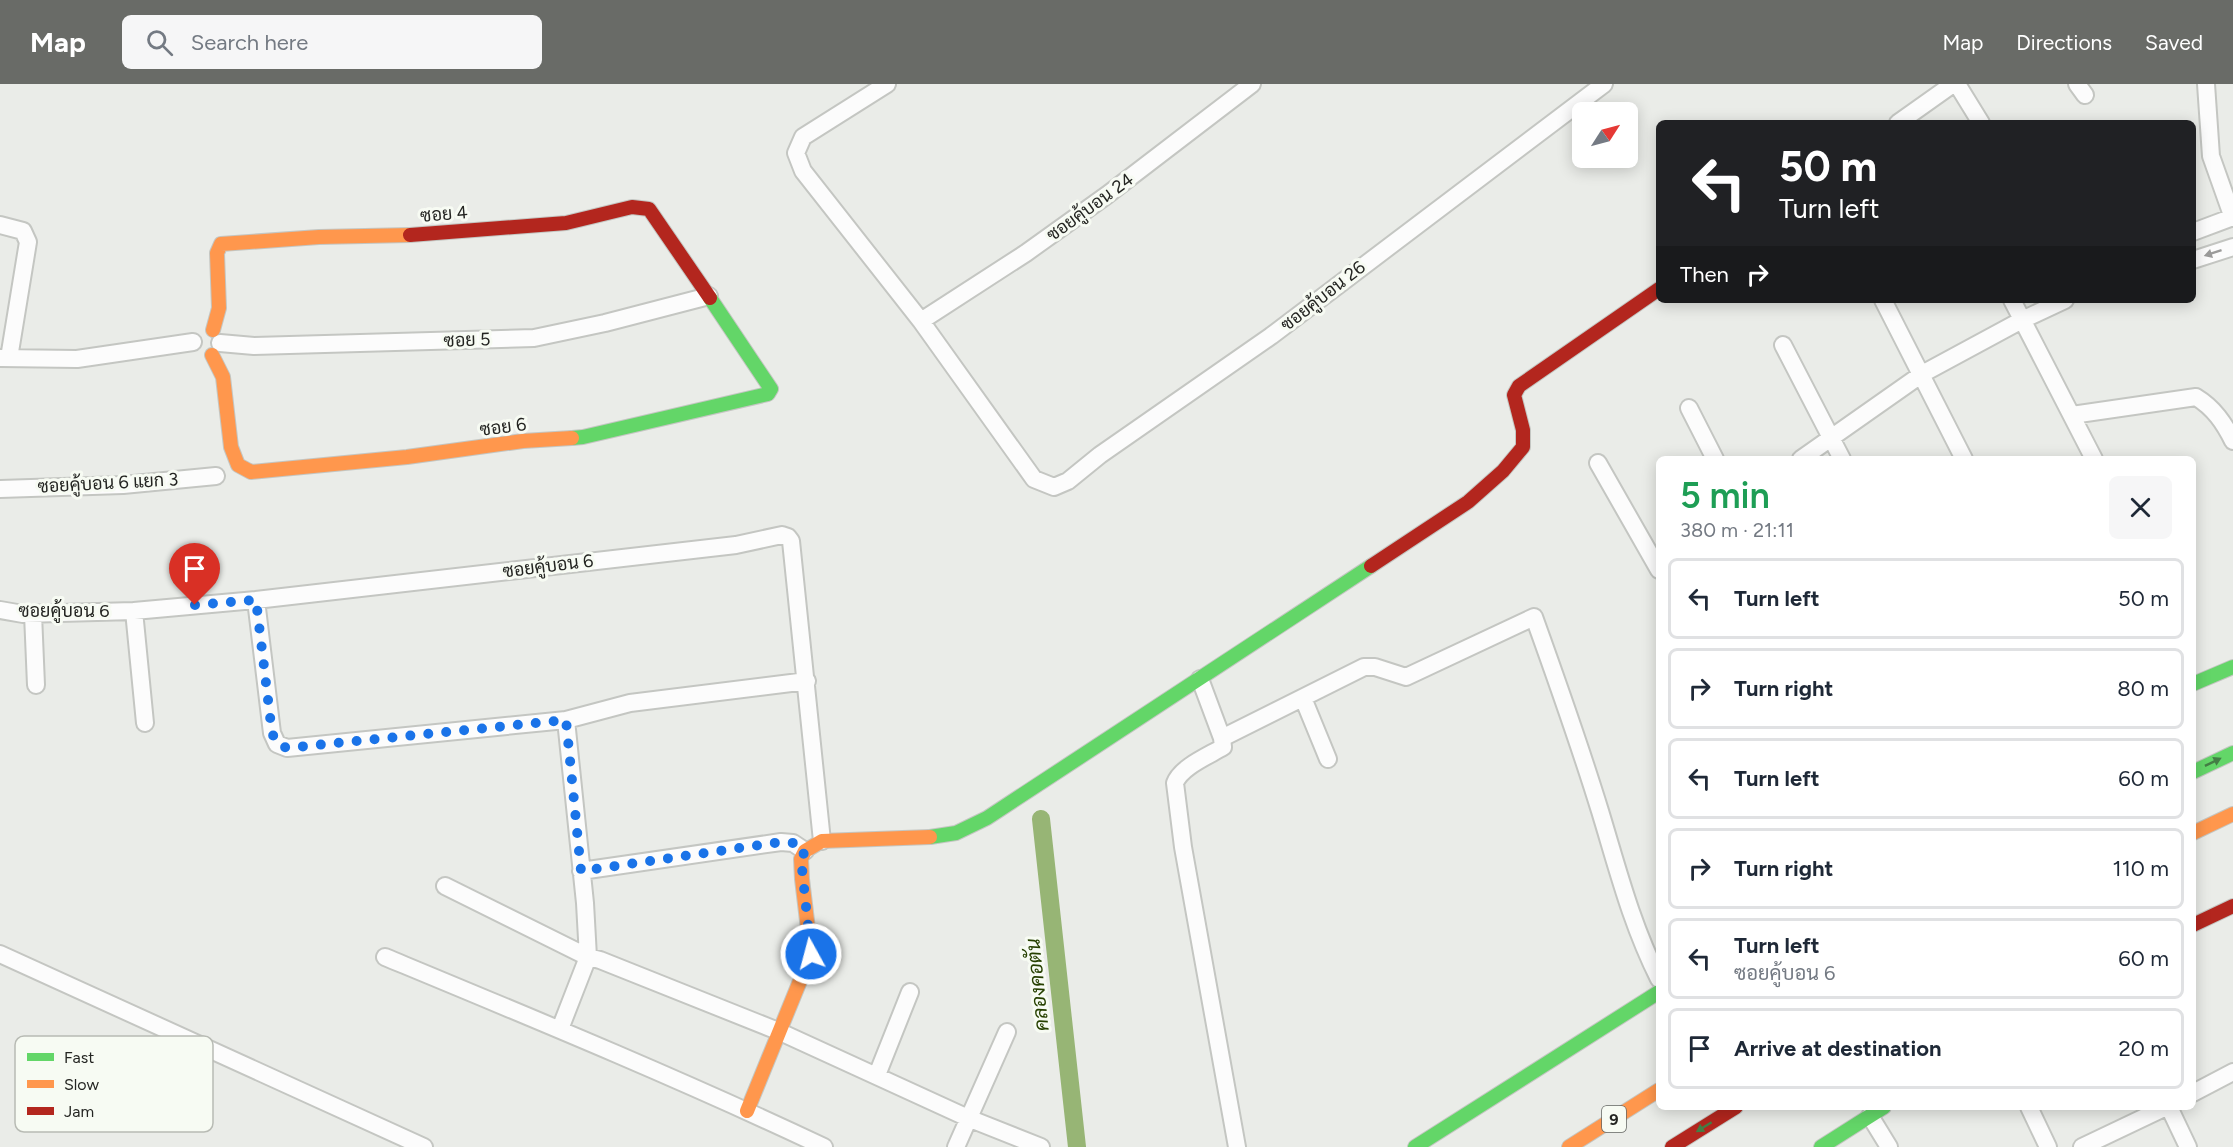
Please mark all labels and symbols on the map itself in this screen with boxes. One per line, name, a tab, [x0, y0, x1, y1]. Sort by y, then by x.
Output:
north arrow	[1572, 102, 1638, 168]
street label: ซอยคู้บอน 24	[1042, 167, 1139, 248]
street label: ซอย 4	[419, 201, 469, 227]
one-way arrow	[2204, 249, 2222, 259]
street label: ซอยคู้บอน 26	[1276, 255, 1371, 337]
street label: ซอย 5	[443, 328, 491, 352]
street label: ซอย 6	[479, 413, 527, 441]
street label: ซอยคู้บอน 6 แยก 3	[37, 467, 179, 500]
pin	[169, 543, 220, 605]
street label: ซอยคู้บอน 6	[501, 549, 595, 584]
street label: ซอยคู้บอน 6	[18, 599, 110, 624]
one-way arrow	[2204, 758, 2222, 768]
position arrow	[779, 922, 843, 986]
water label: คลองคอตัน	[1020, 937, 1054, 1033]
legend	[15, 1036, 213, 1132]
text: Fast	[64, 1048, 94, 1067]
text: Slow	[64, 1075, 99, 1094]
text: Jam	[64, 1102, 94, 1121]
road number: 9	[1602, 1106, 1626, 1132]
one-way arrow	[1696, 1121, 1712, 1132]

